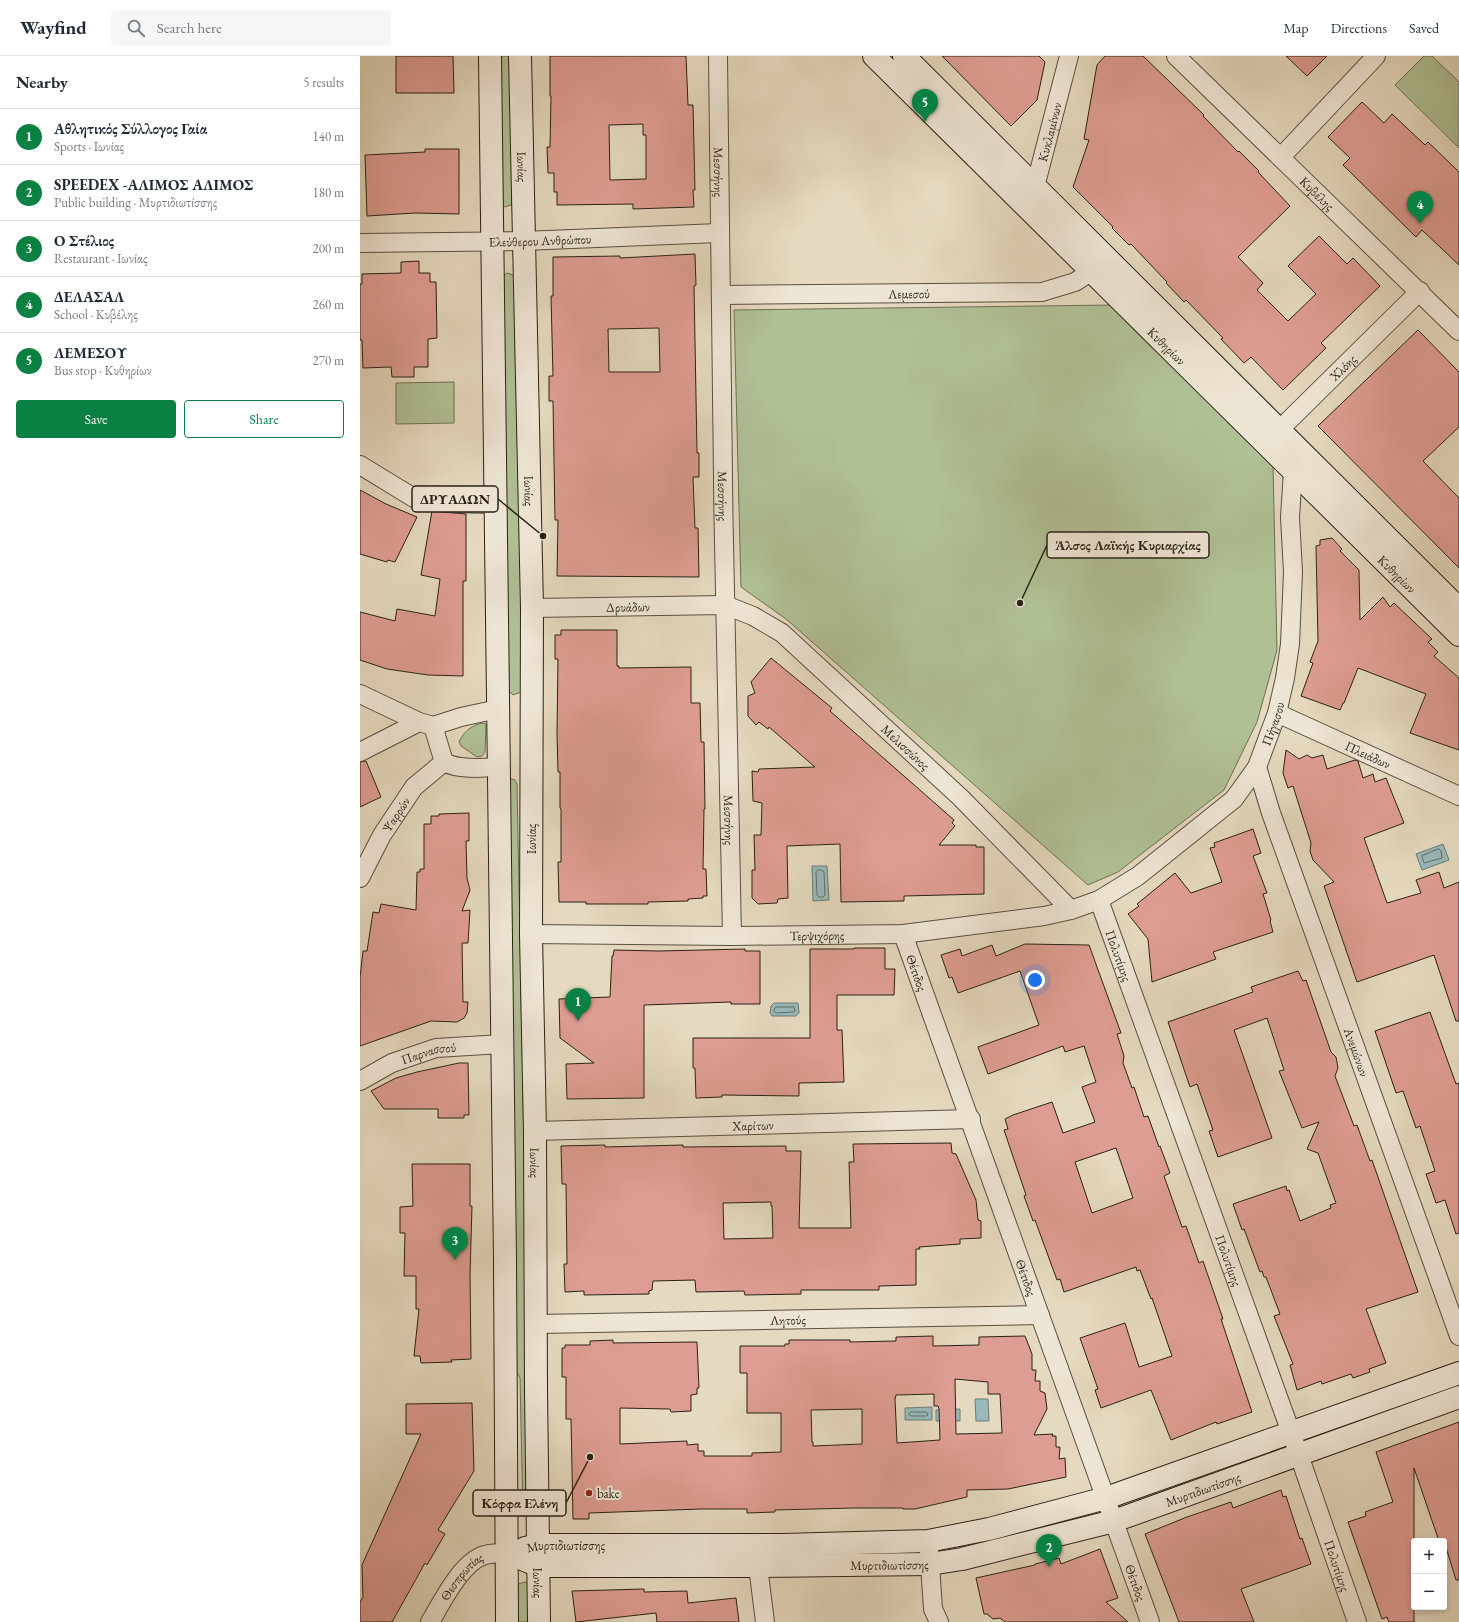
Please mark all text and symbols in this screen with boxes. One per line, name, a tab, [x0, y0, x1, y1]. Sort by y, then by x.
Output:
search box	[111, 10, 391, 46]
text: Wayfind	[20, 15, 87, 40]
icon: search	[125, 17, 147, 39]
text: Search here	[157, 18, 222, 37]
text: Map	[1283, 19, 1309, 37]
text: Directions	[1331, 19, 1387, 37]
text: Saved	[1409, 19, 1439, 37]
text: Nearby	[16, 71, 68, 93]
text: 5 results	[303, 74, 344, 91]
pin: 5	[912, 89, 938, 122]
street label: Κυκλαμίνων	[1033, 101, 1065, 163]
text: Αθλητικός Σύλλογος Γαία	[54, 119, 207, 138]
text: 1	[26, 128, 32, 145]
text: 140 m	[313, 128, 344, 145]
text: Sports · Ιωνίας	[54, 138, 124, 155]
street label: Μεσσήνης	[710, 147, 728, 198]
street label: Ιωνίας	[514, 152, 531, 183]
street label: Κυβέλης	[1296, 173, 1339, 214]
text: SPEEDEX -ΑΛΙΜΟΣ ΑΛΙΜΟΣ	[54, 175, 253, 194]
text: 2	[26, 184, 32, 201]
text: 180 m	[313, 184, 344, 201]
pin: 4	[1407, 191, 1433, 224]
text: Public building · Μυρτιδιωτίσσης	[54, 194, 217, 211]
street label: Ελεύθερου Ανθρώπου	[489, 230, 592, 250]
text: Ο Στέλιος	[54, 231, 114, 250]
text: 3	[26, 240, 32, 257]
text: 200 m	[313, 240, 344, 257]
text: Restaurant · Ιωνίας	[54, 250, 147, 267]
street label: Λεμεσού	[887, 285, 930, 302]
text: ΔΕΛΑΣΑΛ	[54, 287, 124, 306]
text: 4	[26, 296, 32, 313]
text: 260 m	[313, 296, 344, 313]
text: School · Κυβέλης	[54, 306, 138, 323]
street label: Κυθηρίων	[1144, 323, 1190, 369]
text: ΛΕΜΕΣΟΥ	[54, 343, 127, 362]
street label: Χλόης	[1325, 350, 1360, 385]
text: 5	[26, 352, 32, 369]
text: 270 m	[313, 352, 344, 369]
text: Bus stop · Κυθηρίων	[54, 362, 152, 379]
button: Save	[16, 400, 176, 438]
button: Share	[184, 400, 344, 438]
street label: Μεσσήνης	[714, 471, 732, 522]
street label: Ιωνίας	[521, 475, 538, 507]
callout: ΔΡΥΑΔΩΝ	[412, 486, 498, 512]
text: ΔΡΥΑΔΩΝ	[420, 490, 491, 508]
callout: Άλσος Λαϊκής Κυριαρχίας	[1047, 532, 1209, 558]
text: Άλσος Λαϊκής Κυριαρχίας	[1054, 536, 1201, 554]
street label: Κυθηρίων	[1374, 551, 1420, 596]
street label: Δρυάδων	[606, 598, 650, 615]
street label: Πήγασου	[1257, 700, 1288, 748]
street label: Μελισσώνος	[878, 720, 934, 774]
street label: Πλειάδων	[1343, 737, 1393, 772]
street label: Ψαρρών	[378, 793, 414, 835]
street label: Μεσσήνης	[720, 795, 738, 846]
street label: Ιωνίας	[523, 823, 540, 854]
street label: Τερψιχόρης	[790, 926, 845, 944]
street label: Πολυτίμης	[1102, 927, 1136, 984]
street label: Θέτιδος	[902, 952, 931, 994]
your location	[1025, 970, 1045, 990]
pin: 1	[565, 988, 591, 1021]
street label: Ανεμώνων	[1340, 1024, 1373, 1079]
street label: Παρνασσού	[399, 1038, 457, 1068]
street label: Χαρίτων	[731, 1116, 774, 1134]
street label: Ιωνίας	[527, 1148, 544, 1179]
pin: 3	[442, 1227, 468, 1260]
street label: Πολυτίμης	[1212, 1232, 1246, 1289]
street label: Θέτιδος	[1012, 1257, 1041, 1299]
street label: Λητούς	[769, 1311, 806, 1328]
street label: Μυρτιδιωτίσσης	[1163, 1468, 1243, 1510]
place label: bake	[597, 1485, 620, 1502]
marker: bake	[584, 1488, 594, 1498]
callout: Κόφφα Ελένη	[473, 1490, 566, 1516]
text: Κόφφα Ελένη	[482, 1494, 558, 1512]
pin: 2	[1036, 1534, 1062, 1567]
street label: Μυρτιδιωτίσσης	[525, 1537, 605, 1556]
street label: Πολυτίμης	[1321, 1537, 1354, 1594]
map controls	[1411, 1538, 1447, 1610]
button: +	[1411, 1538, 1447, 1574]
street label: Θεσπρωτίας	[436, 1548, 486, 1604]
street label: Μυρτιδιωτίσσης	[850, 1556, 929, 1573]
street label: Θέτιδος	[1121, 1562, 1150, 1604]
street label: Ιωνίας	[530, 1567, 547, 1599]
button: −	[1411, 1574, 1447, 1610]

